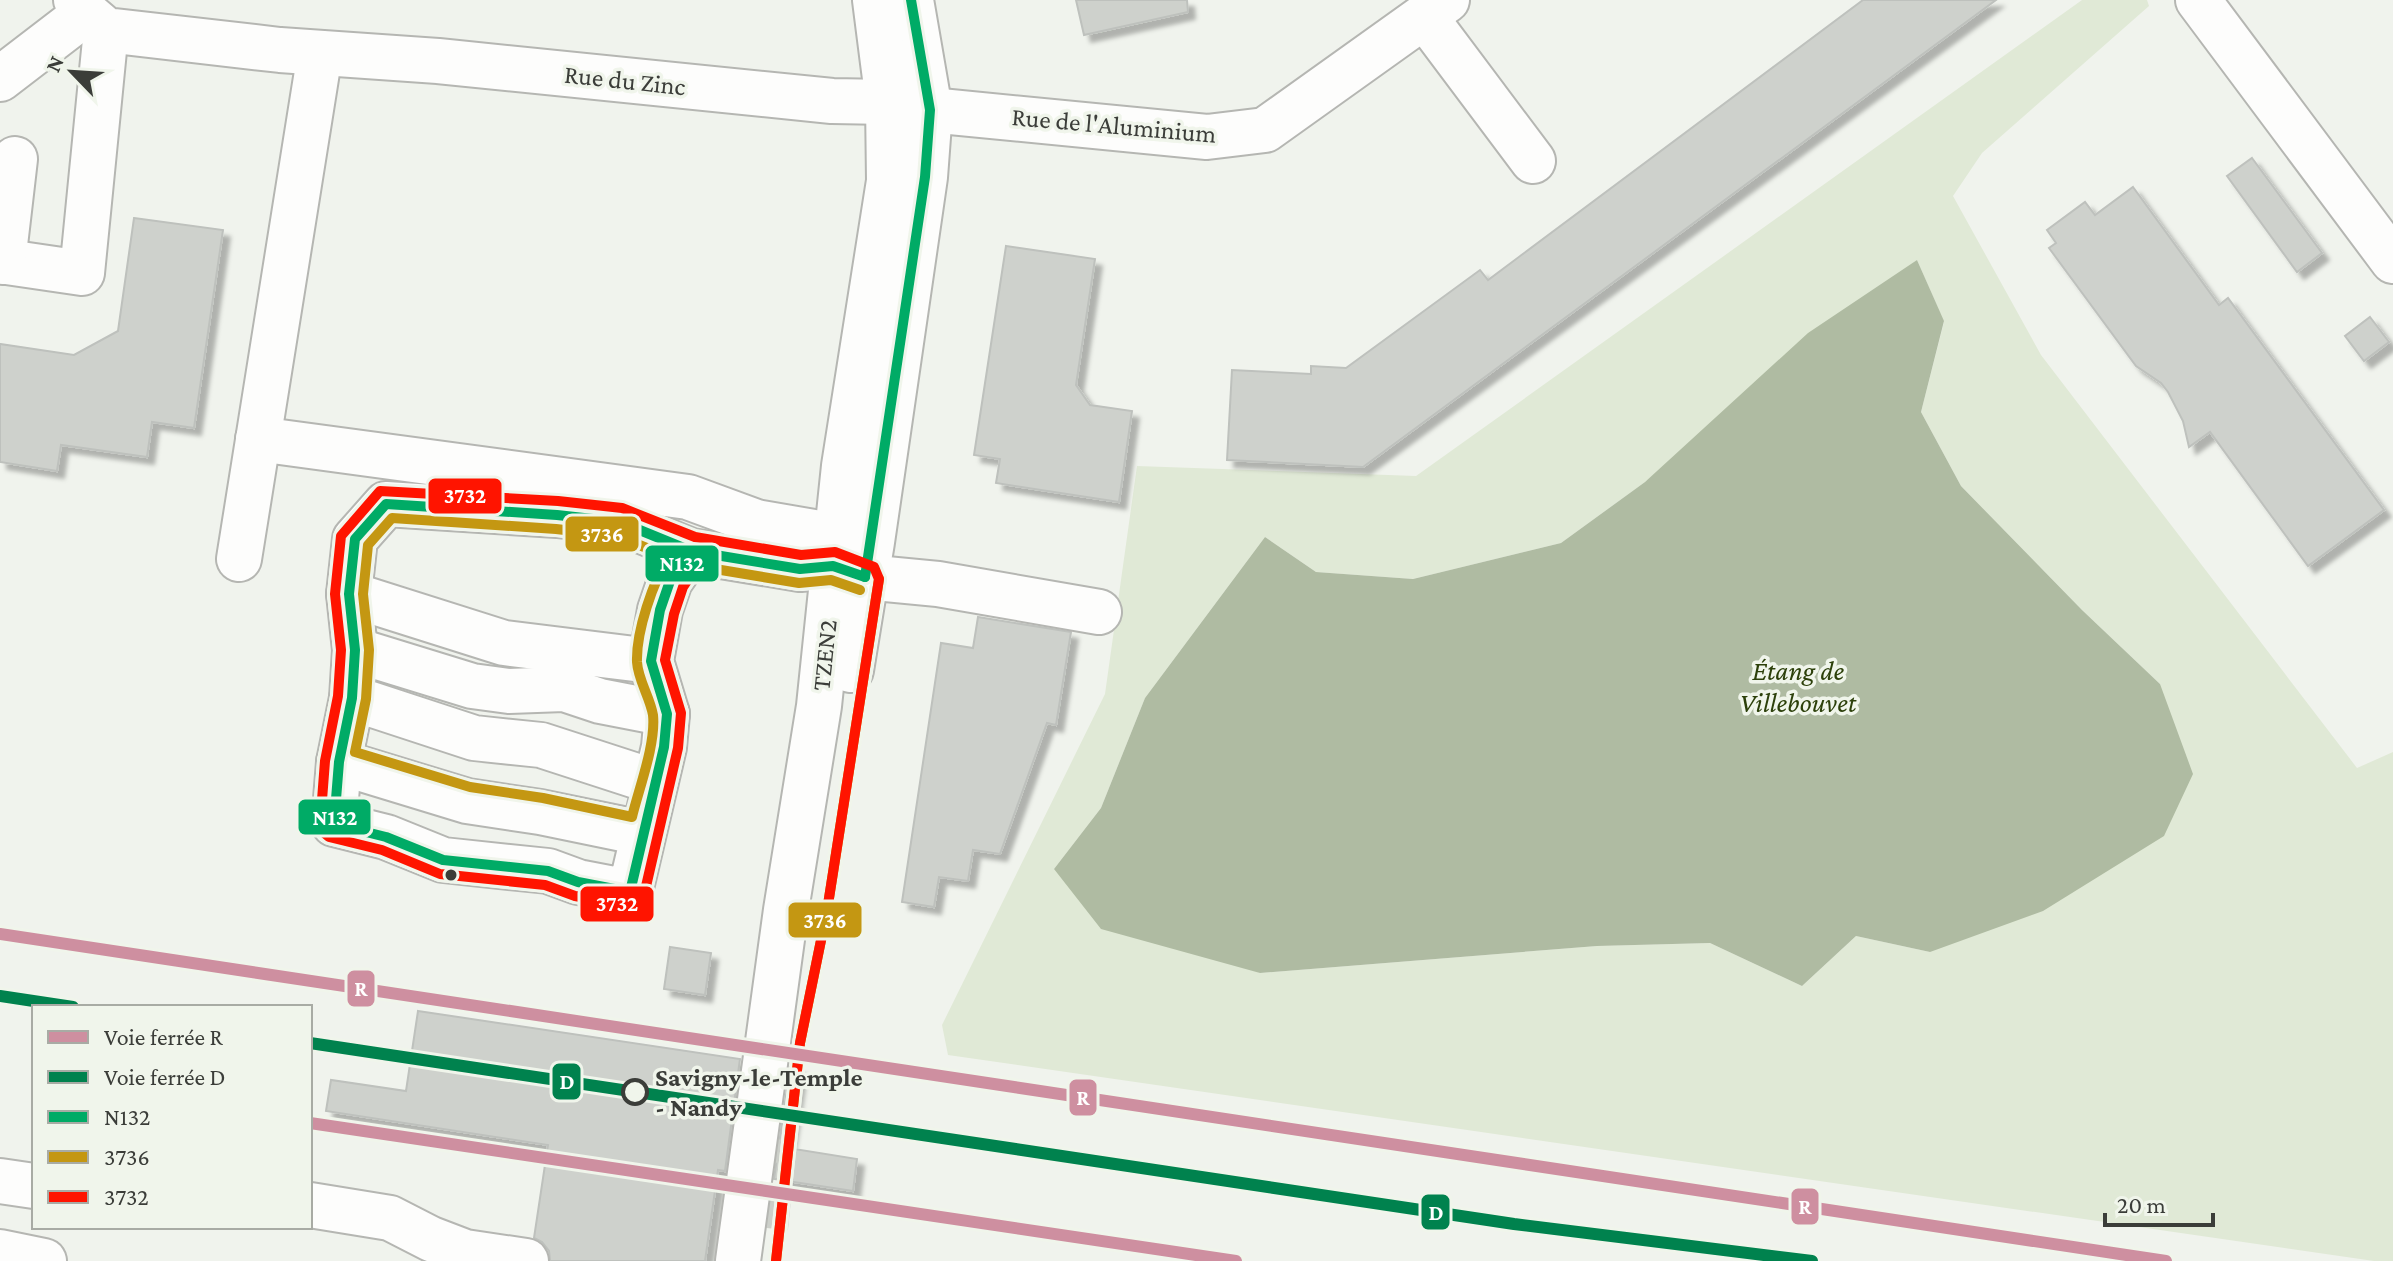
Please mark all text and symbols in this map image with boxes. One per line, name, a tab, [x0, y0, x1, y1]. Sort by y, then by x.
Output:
north arrow	[32, 32, 112, 112]
text: N	[40, 52, 69, 76]
street label: Rue du Zinc	[563, 60, 687, 101]
street label: Rue de l'Aluminium	[1010, 102, 1218, 149]
line badge: 3732	[427, 477, 503, 515]
text: 3732	[444, 483, 486, 508]
line badge: 3736	[564, 515, 640, 553]
text: 3736	[580, 522, 624, 547]
line badge: N132	[644, 544, 720, 583]
text: N132	[660, 551, 704, 576]
street label: TZEN2	[806, 618, 843, 692]
water label: Étang de Villebouvet	[1740, 655, 1857, 718]
line badge: N132	[297, 798, 372, 836]
text: N132	[313, 805, 357, 830]
unlabelled marker	[443, 867, 459, 883]
line badge: 3732	[579, 885, 655, 923]
text: 3732	[596, 891, 638, 916]
line badge: 3736	[787, 901, 863, 939]
text: 3736	[803, 908, 847, 933]
line badge: R	[346, 969, 376, 1008]
text: R	[354, 976, 368, 1001]
legend	[32, 1005, 312, 1229]
text: Voie ferrée R	[104, 1023, 224, 1050]
line badge: D	[551, 1062, 582, 1101]
text: Voie ferrée D	[104, 1063, 226, 1090]
place label: Savigny-le-Temple - Nandy	[655, 1063, 863, 1122]
text: D	[559, 1069, 575, 1094]
line badge: R	[1068, 1078, 1098, 1117]
marker: Savigny-le-Temple - Nandy	[622, 1079, 648, 1105]
text: R	[1076, 1085, 1090, 1110]
text: N132	[104, 1103, 150, 1130]
text: 3736	[104, 1143, 150, 1170]
scale bar	[2105, 1177, 2213, 1227]
text: 3732	[104, 1183, 149, 1210]
line badge: R	[1790, 1187, 1820, 1226]
text: 20 m	[2117, 1191, 2166, 1218]
line badge: D	[1420, 1193, 1451, 1231]
text: R	[1798, 1194, 1812, 1219]
text: D	[1428, 1200, 1444, 1225]

